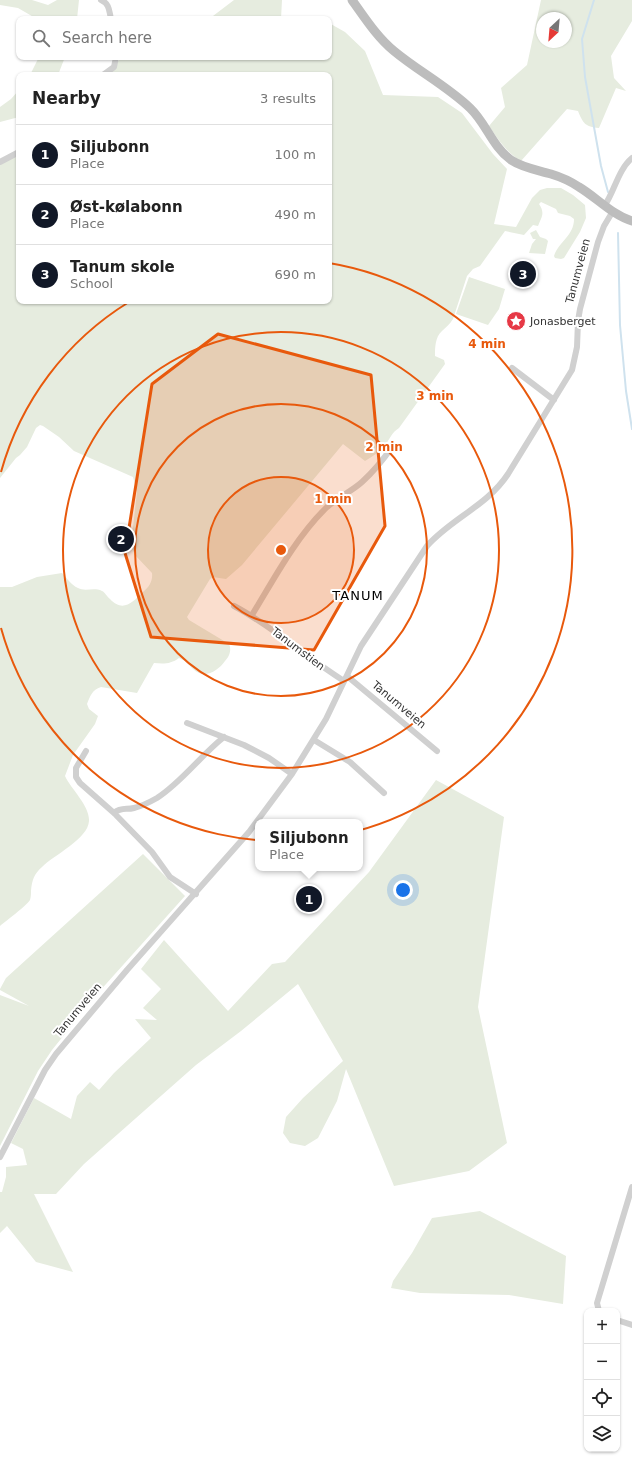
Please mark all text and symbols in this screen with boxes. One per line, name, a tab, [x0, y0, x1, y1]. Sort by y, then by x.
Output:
north arrow	[536, 12, 572, 48]
search box	[16, 16, 332, 60]
icon: search	[30, 27, 52, 49]
text: Search here	[62, 29, 152, 47]
text: Nearby	[32, 88, 101, 108]
text: 3 results	[260, 91, 316, 106]
text: Siljubonn	[70, 138, 149, 156]
text: 1	[40, 147, 50, 162]
text: 100 m	[274, 147, 316, 162]
text: Place	[70, 156, 105, 171]
text: Øst-kølabonn	[70, 198, 183, 216]
text: 2	[40, 207, 50, 222]
text: 490 m	[274, 207, 316, 222]
text: Place	[70, 216, 105, 231]
street label: Tanumveien	[563, 237, 593, 306]
text: Tanum skole	[70, 258, 175, 276]
pin: 3	[510, 259, 536, 289]
text: 3	[40, 267, 50, 282]
text: 690 m	[274, 267, 316, 282]
text: School	[70, 276, 113, 291]
place icon: Jonasberget	[505, 310, 527, 332]
place label: Jonasberget	[529, 315, 596, 328]
text: 4 min	[468, 337, 506, 351]
text: 3 min	[416, 389, 454, 403]
text: 2 min	[365, 440, 403, 454]
text: 1 min	[314, 492, 352, 506]
pin: 2	[108, 524, 134, 554]
centre of rings	[274, 543, 288, 557]
district label: TANUM	[331, 588, 384, 603]
street label: Tanumstien	[268, 624, 327, 673]
street label: Tanumveien	[369, 678, 429, 731]
popup	[255, 819, 363, 871]
text: Siljubonn	[269, 829, 349, 847]
text: Place	[269, 847, 304, 862]
your location	[393, 880, 413, 900]
pin: 1	[296, 884, 322, 914]
street label: Tanumveien	[51, 980, 104, 1040]
map controls	[584, 1308, 620, 1452]
button: +	[584, 1308, 620, 1344]
button: −	[584, 1344, 620, 1380]
button: locate	[584, 1380, 620, 1416]
button: layers	[584, 1416, 620, 1452]

